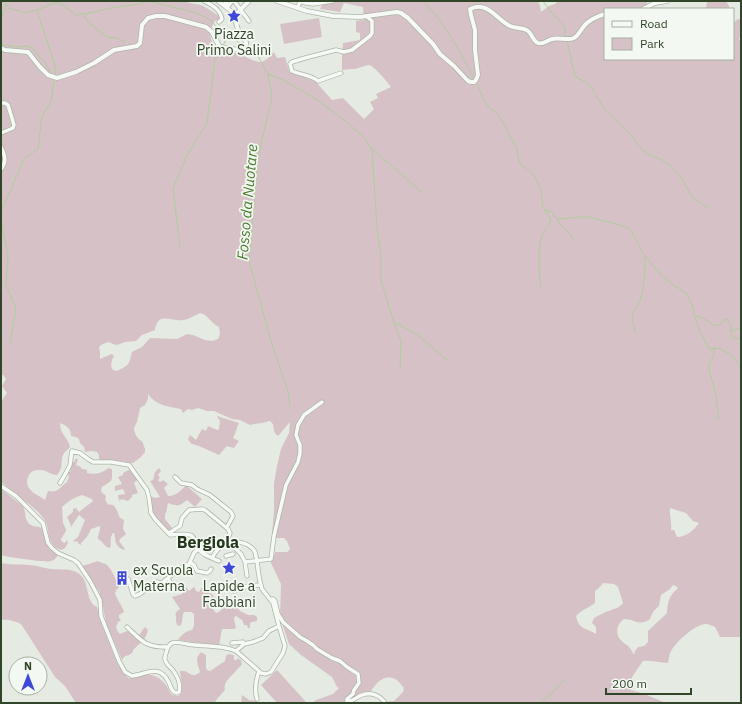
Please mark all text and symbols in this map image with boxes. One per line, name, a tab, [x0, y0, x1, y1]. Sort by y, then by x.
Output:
place icon: Piazza Primo Salini	[226, 8, 242, 24]
legend	[604, 8, 734, 60]
text: Road	[640, 16, 668, 31]
place label: Piazza Primo Salini	[197, 25, 271, 59]
text: Park	[640, 36, 665, 51]
water label: Fosso da Nuotare	[232, 143, 262, 261]
district label: Bergiola	[177, 532, 239, 552]
place icon: Lapide a Fabbiani	[221, 560, 237, 576]
place label: ex Scuola Materna	[133, 561, 194, 595]
building icon: ex Scuola Materna	[114, 570, 130, 586]
place label: Lapide a Fabbiani	[202, 577, 256, 611]
north arrow	[8, 656, 48, 696]
text: N	[24, 659, 32, 673]
scale bar	[606, 670, 691, 696]
text: 200 m	[612, 676, 647, 691]

